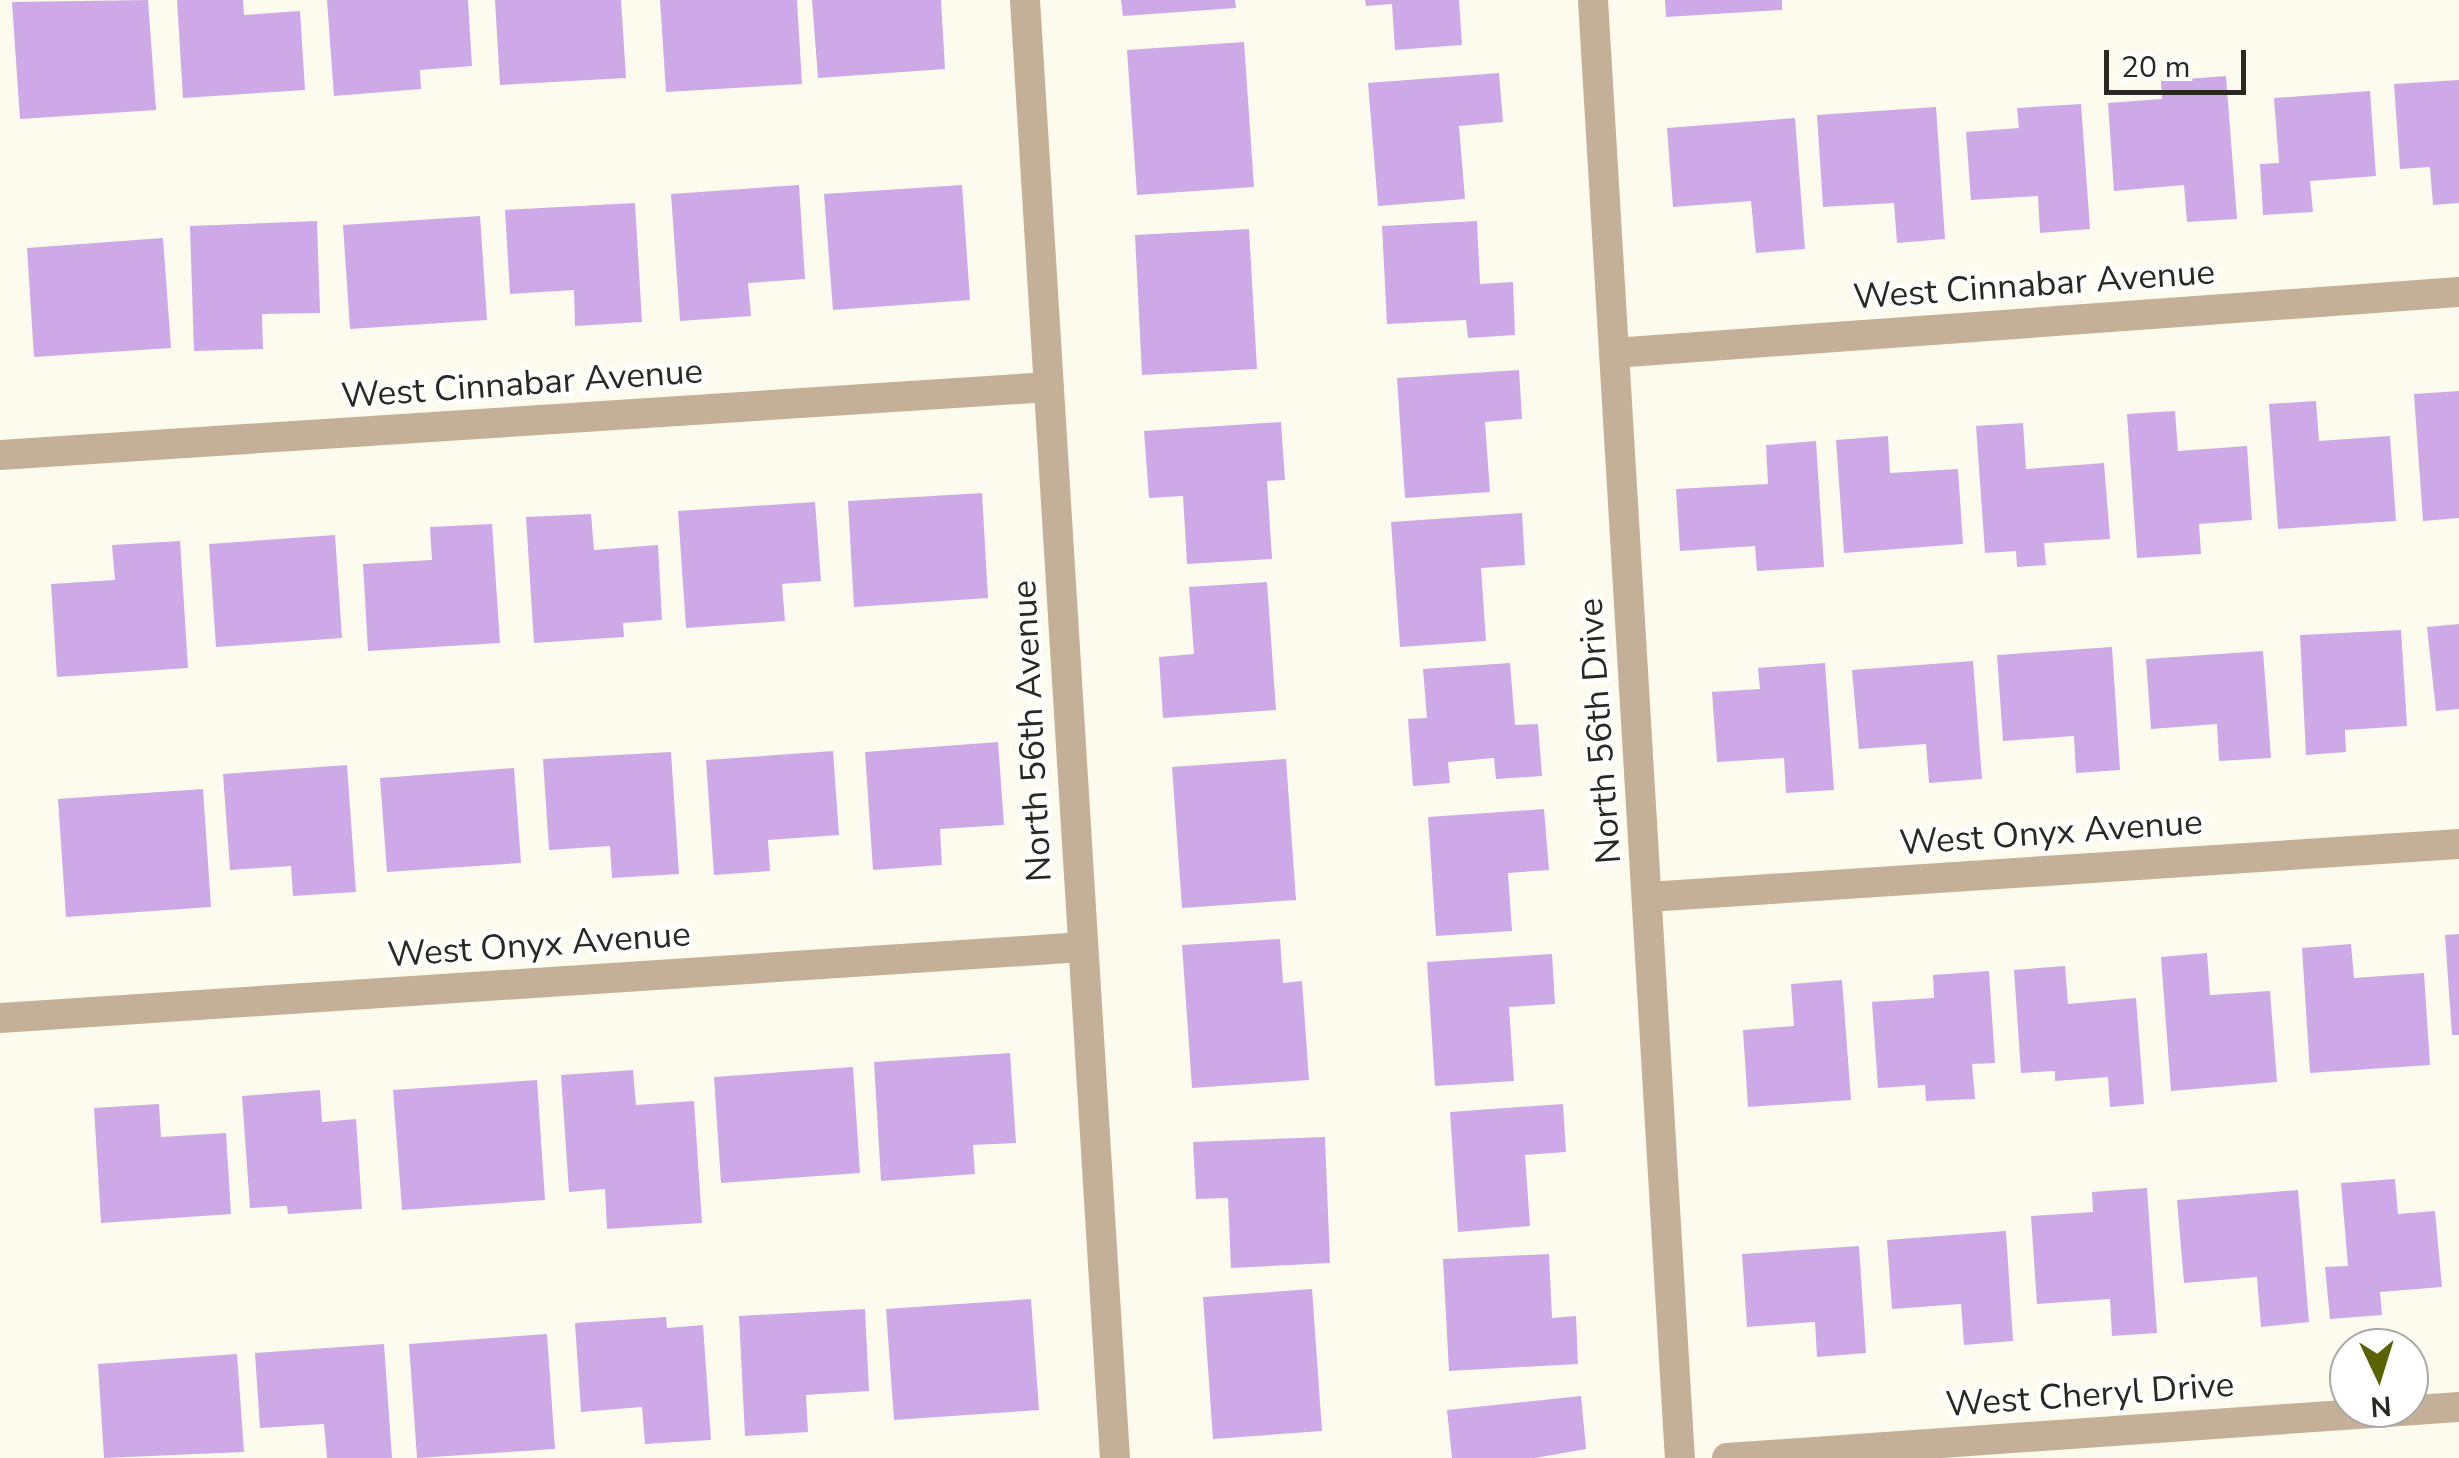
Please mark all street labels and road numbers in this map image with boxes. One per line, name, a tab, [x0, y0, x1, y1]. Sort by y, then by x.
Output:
street label: West Cinnabar Avenue	[1852, 251, 2216, 319]
street label: West Cinnabar Avenue	[340, 350, 704, 418]
street label: North 56th Avenue	[1003, 579, 1061, 883]
street label: North 56th Drive	[1570, 597, 1630, 865]
street label: West Onyx Avenue	[1898, 801, 2204, 865]
street label: West Onyx Avenue	[386, 913, 692, 977]
street label: West Cheryl Drive	[1944, 1364, 2236, 1426]

